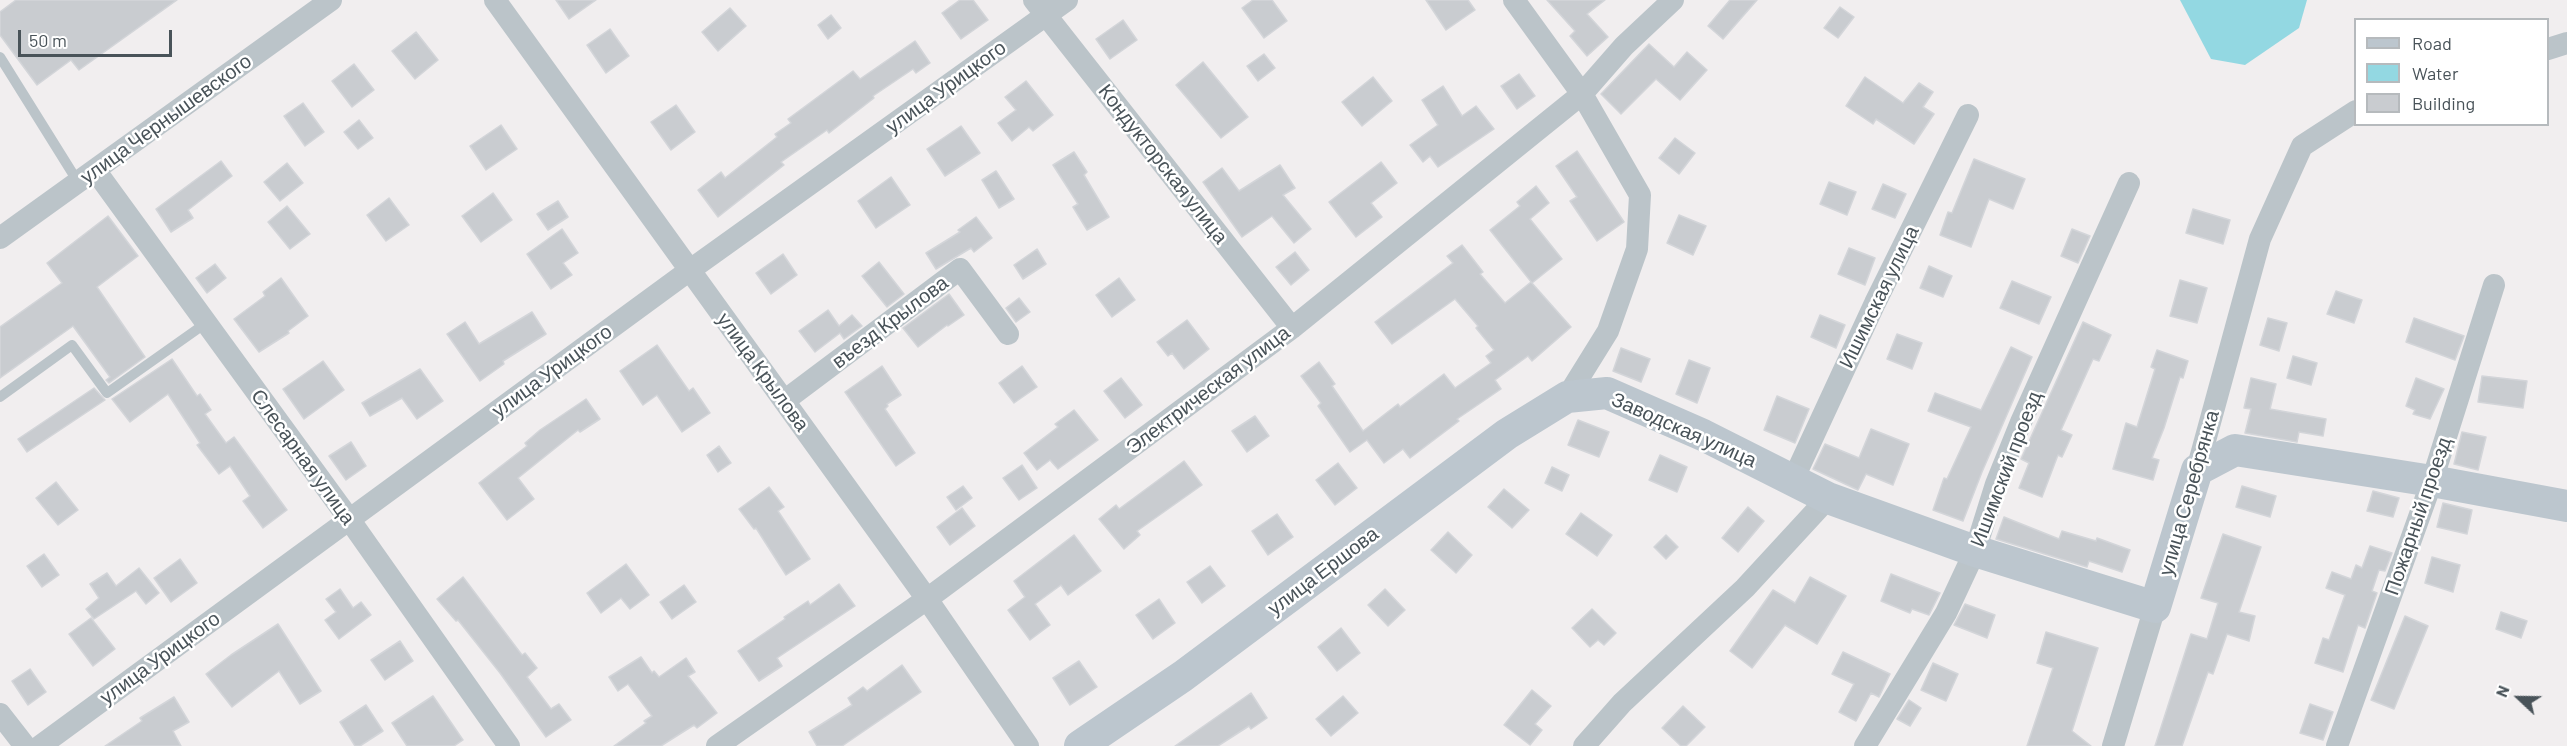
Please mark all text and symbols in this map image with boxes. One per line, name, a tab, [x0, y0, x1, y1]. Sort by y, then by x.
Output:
scale bar	[21, 18, 176, 56]
legend	[2354, 18, 2549, 126]
text: 50 m	[29, 29, 67, 51]
text: Road	[2412, 32, 2452, 54]
street label: улица Урицкого	[881, 35, 1011, 139]
street label: улица Чернышевского	[76, 49, 256, 189]
text: Water	[2412, 62, 2459, 84]
street label: Кондукторская улица	[1093, 79, 1233, 249]
text: Building	[2412, 92, 2475, 114]
street label: Ишимская улица	[1834, 222, 1924, 372]
street label: въезд Крылова	[827, 271, 953, 373]
street label: улица Крылова	[712, 308, 814, 436]
street label: улица Урицкого	[487, 319, 617, 423]
street label: Электрическая улица	[1121, 321, 1295, 459]
street label: Слесарная улица	[246, 385, 360, 529]
street label: Заводская улица	[1608, 387, 1760, 473]
street label: Ишимский проезд	[1965, 388, 2047, 550]
street label: улица Серебрянка	[2154, 407, 2224, 579]
street label: Пожарный проезд	[2380, 434, 2456, 598]
street label: улица Ершова	[1263, 522, 1383, 620]
street label: улица Урицкого	[95, 606, 225, 710]
north arrow	[2489, 668, 2549, 728]
text: N	[2491, 683, 2513, 700]

